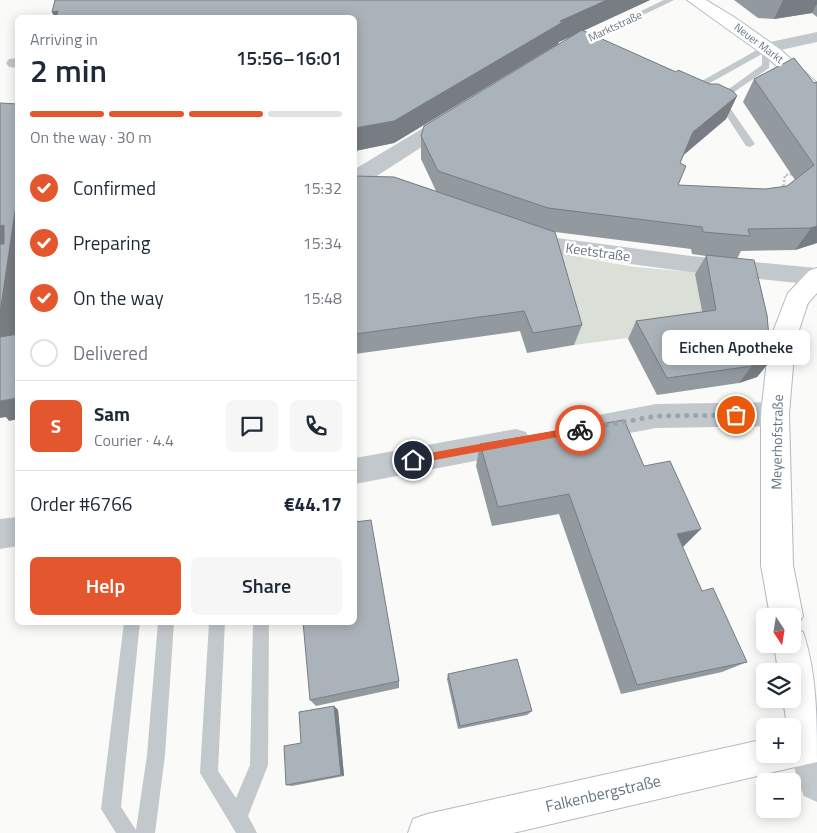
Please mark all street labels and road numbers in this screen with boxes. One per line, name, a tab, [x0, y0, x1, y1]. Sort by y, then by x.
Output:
street label: Marktstraße	[585, 6, 645, 45]
street label: Neuer Markt	[731, 19, 787, 67]
street label: Keetstraße	[564, 237, 632, 266]
street label: Meyerhofstraße	[765, 394, 788, 490]
street label: Falkenbergstraße	[543, 768, 663, 818]

